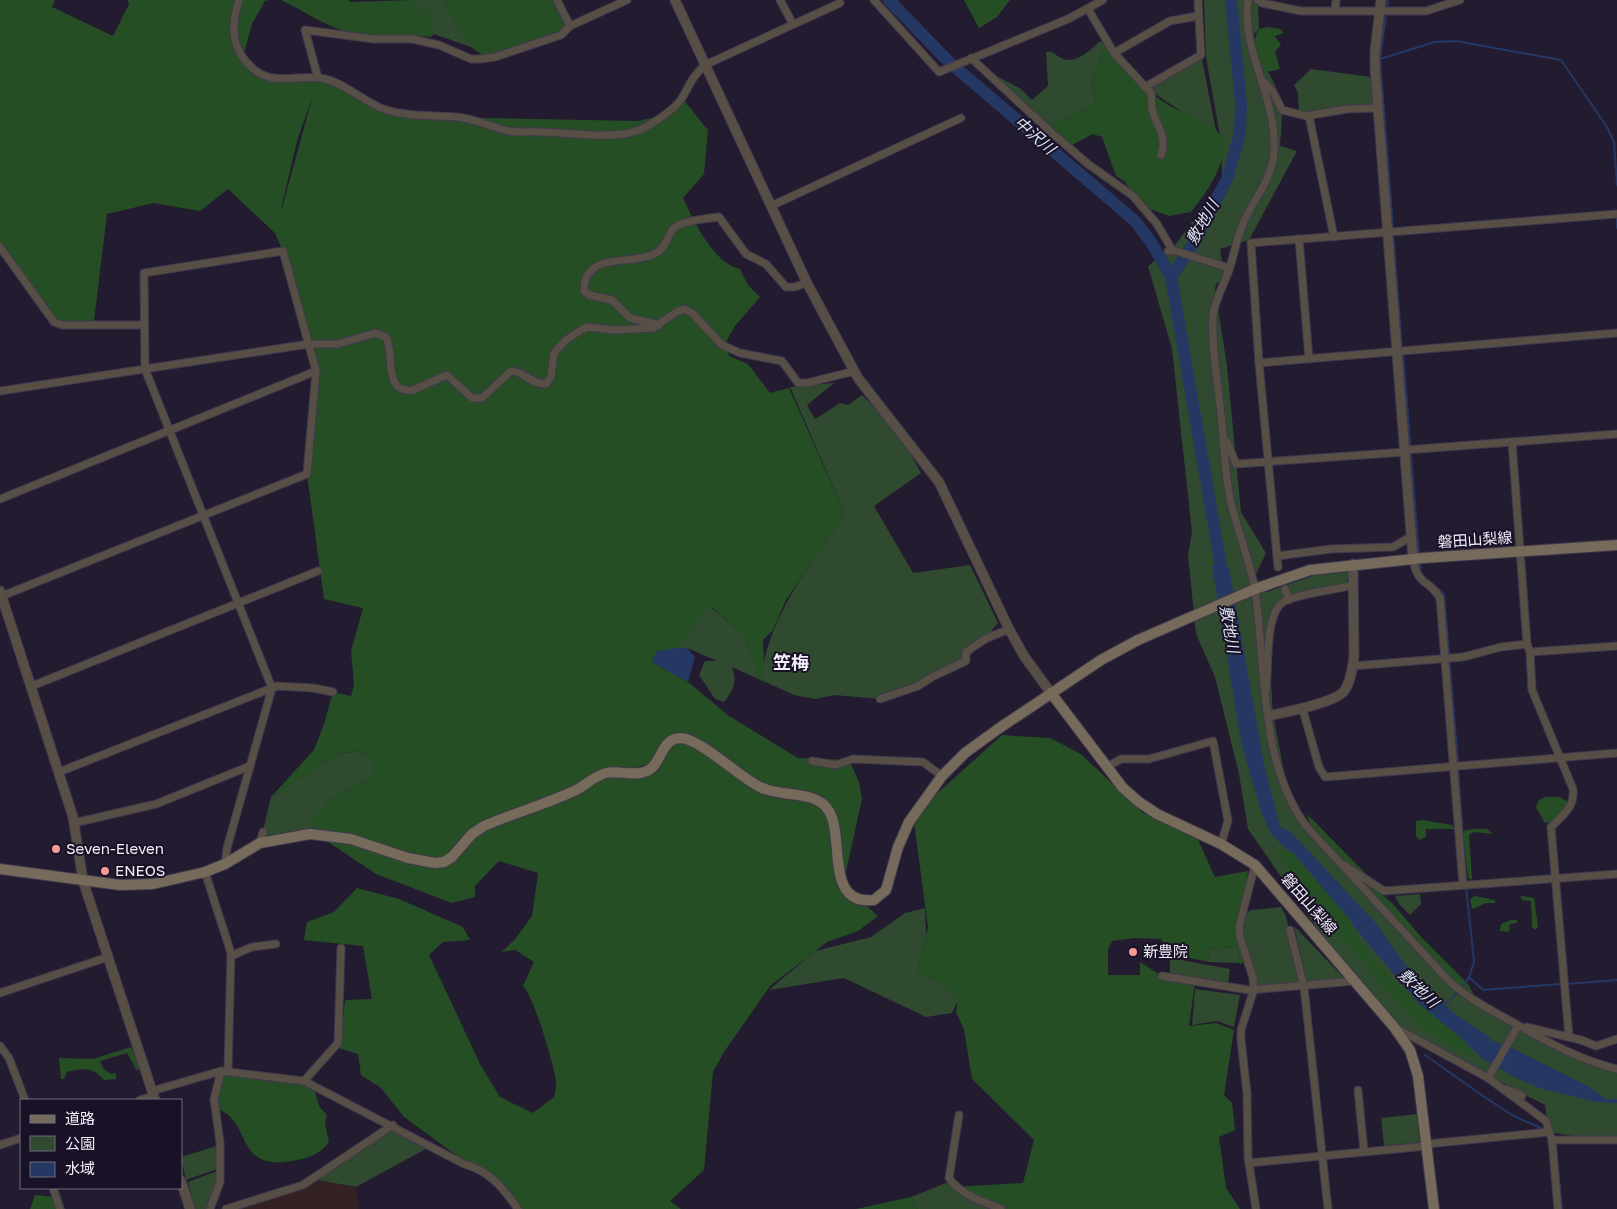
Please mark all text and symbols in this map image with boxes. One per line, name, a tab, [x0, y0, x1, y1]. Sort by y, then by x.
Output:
water label: 中沢川	[1010, 112, 1061, 160]
water label: 敷地川	[1181, 194, 1224, 248]
street label: 磐田山梨線	[1437, 527, 1513, 551]
water label: 敷地川	[1216, 604, 1244, 656]
district label: 笠梅	[773, 651, 809, 673]
place label: Seven-Eleven	[66, 839, 164, 857]
marker: Seven-Eleven	[50, 843, 62, 855]
place label: ENEOS	[115, 861, 165, 879]
marker: ENEOS	[99, 865, 111, 877]
street label: 磐田山梨線	[1278, 869, 1341, 938]
place label: 新豊院	[1143, 942, 1188, 960]
marker: 新豊院	[1127, 946, 1139, 958]
water label: 敷地川	[1395, 964, 1445, 1013]
legend	[20, 1099, 182, 1189]
text: 道路	[65, 1109, 95, 1127]
text: 公園	[65, 1134, 95, 1152]
text: 水域	[65, 1159, 95, 1177]

